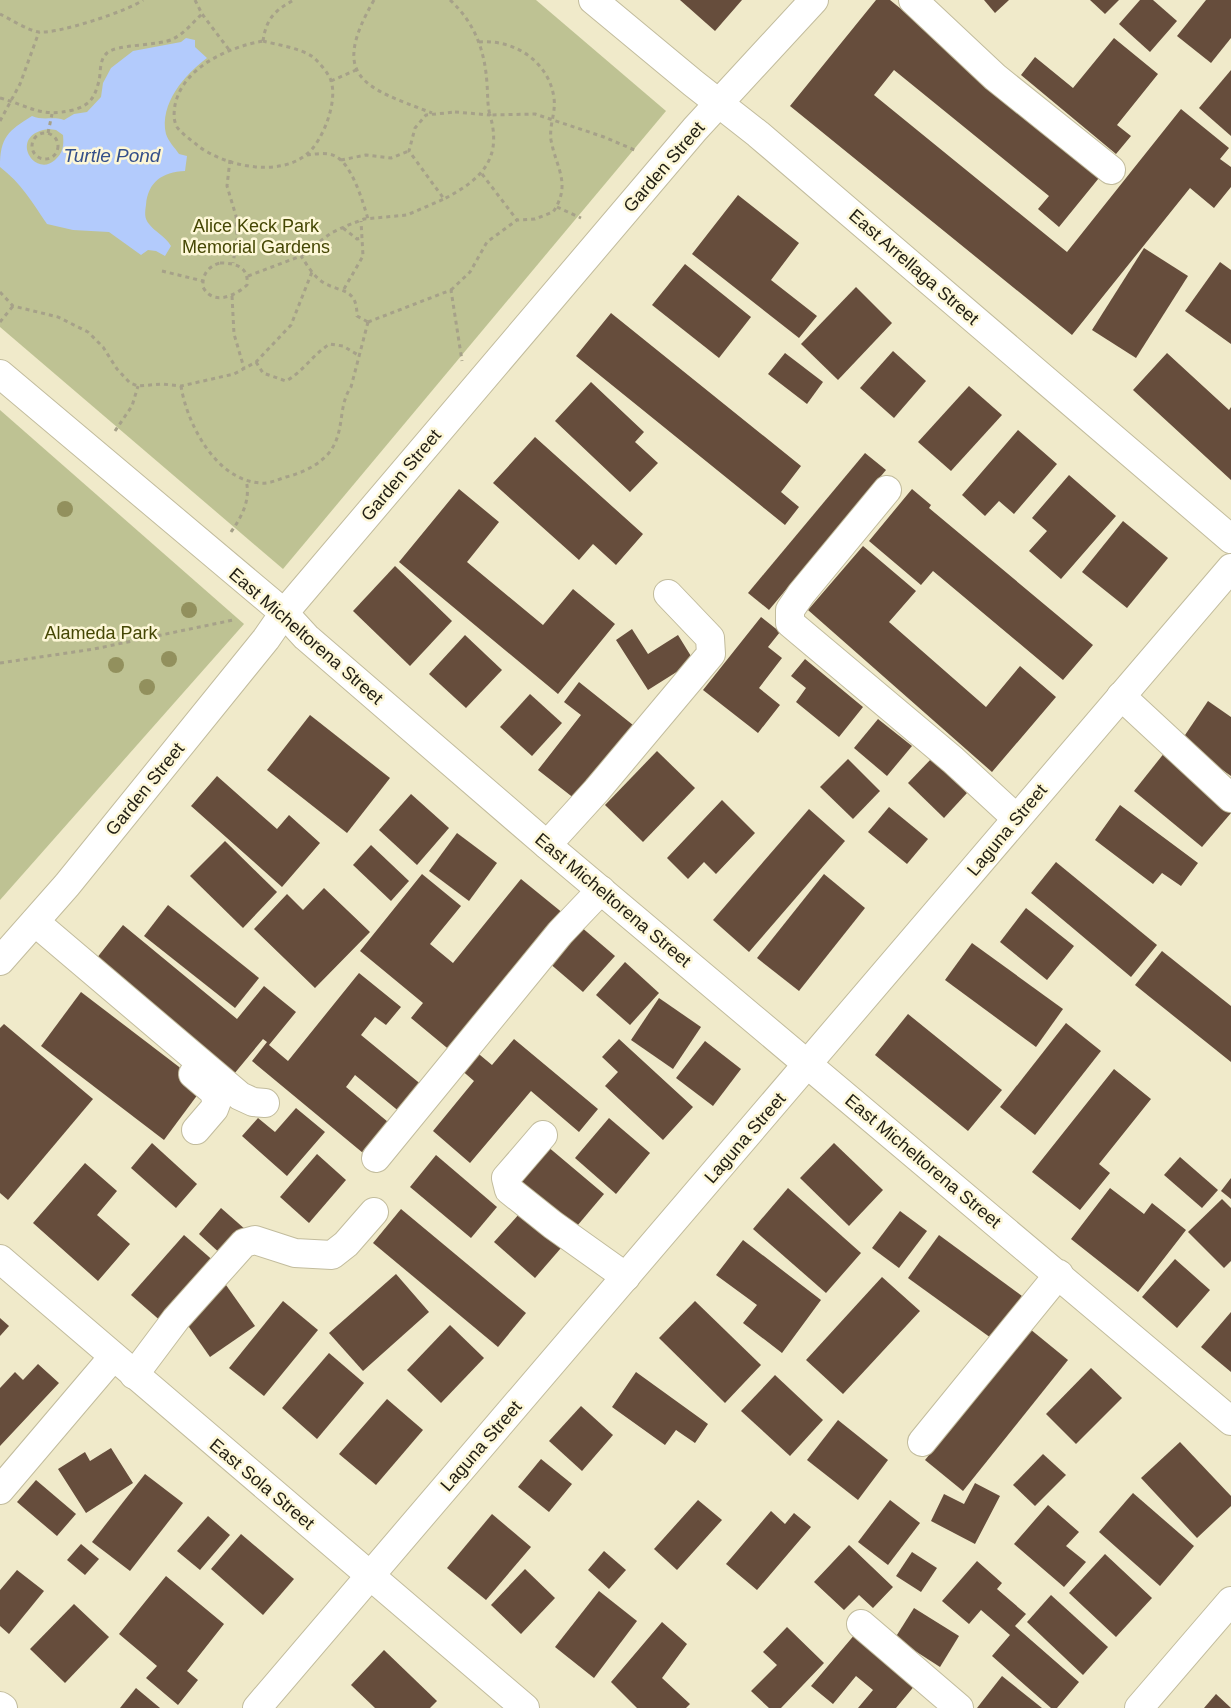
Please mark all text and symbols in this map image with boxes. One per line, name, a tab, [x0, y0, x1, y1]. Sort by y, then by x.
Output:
street label: Garden Street	[619, 118, 709, 216]
water label: Turtle Pond	[64, 145, 162, 166]
street label: East Arrellaga Street	[845, 205, 983, 329]
park label: Alice Keck Park Memorial Gardens	[182, 216, 330, 257]
street label: Garden Street	[357, 425, 445, 525]
street label: East Micheltorena Street	[225, 564, 387, 708]
park label: Alameda Park	[44, 623, 159, 643]
street label: Garden Street	[102, 739, 188, 839]
street label: Laguna Street	[963, 780, 1051, 880]
street label: East Micheltorena Street	[531, 829, 695, 971]
street label: Laguna Street	[700, 1089, 790, 1187]
street label: East Micheltorena Street	[841, 1090, 1005, 1232]
street label: Laguna Street	[436, 1397, 526, 1495]
street label: East Sola Street	[206, 1435, 318, 1533]

